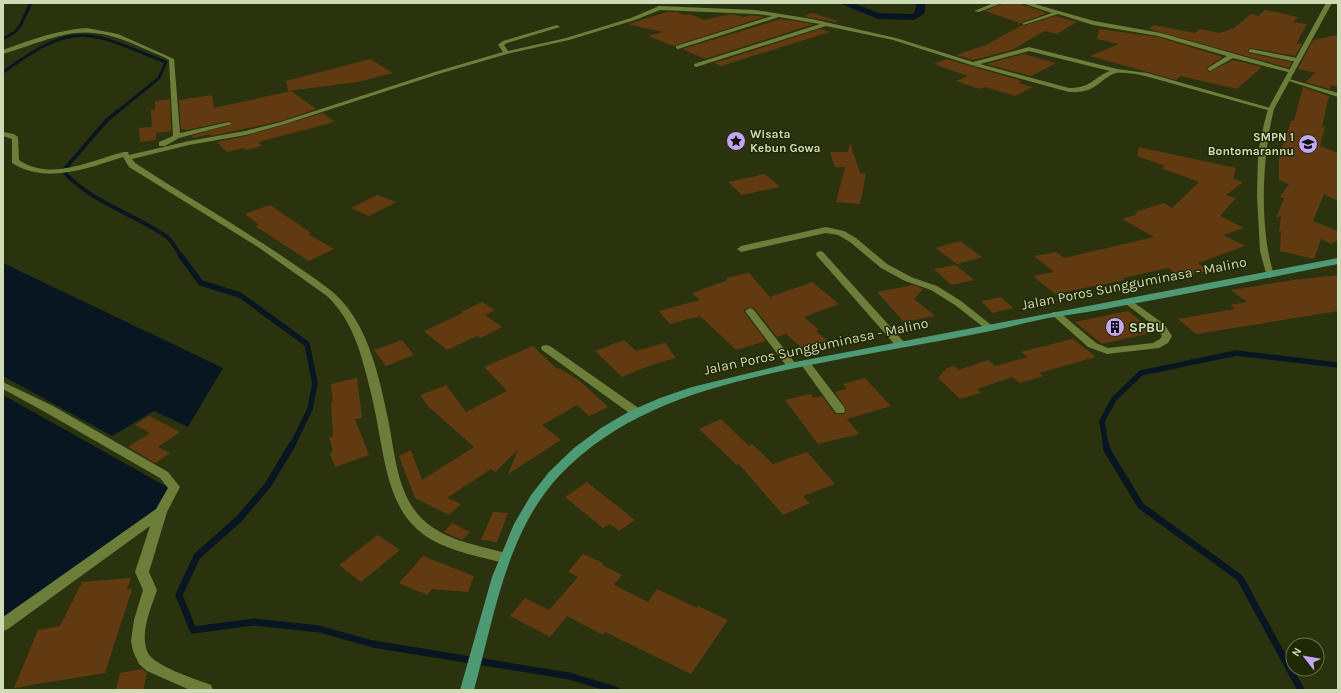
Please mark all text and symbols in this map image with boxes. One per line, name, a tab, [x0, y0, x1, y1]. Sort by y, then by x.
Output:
place label: Wisata Kebun Gowa	[750, 127, 821, 155]
place icon: Wisata Kebun Gowa	[725, 130, 747, 152]
place label: SMPN 1 Bontomarannu	[1208, 130, 1294, 158]
school or university icon: SMPN 1 Bontomarannu	[1297, 133, 1319, 155]
street label: Jalan Poros Sungguminasa - Malino	[1020, 253, 1248, 314]
street label: Jalan Poros Sungguminasa - Malino	[702, 314, 930, 379]
building icon: SPBU	[1104, 316, 1126, 338]
place label: SPBU	[1129, 319, 1165, 336]
north arrow	[1285, 637, 1325, 677]
text: N	[1289, 645, 1304, 659]

